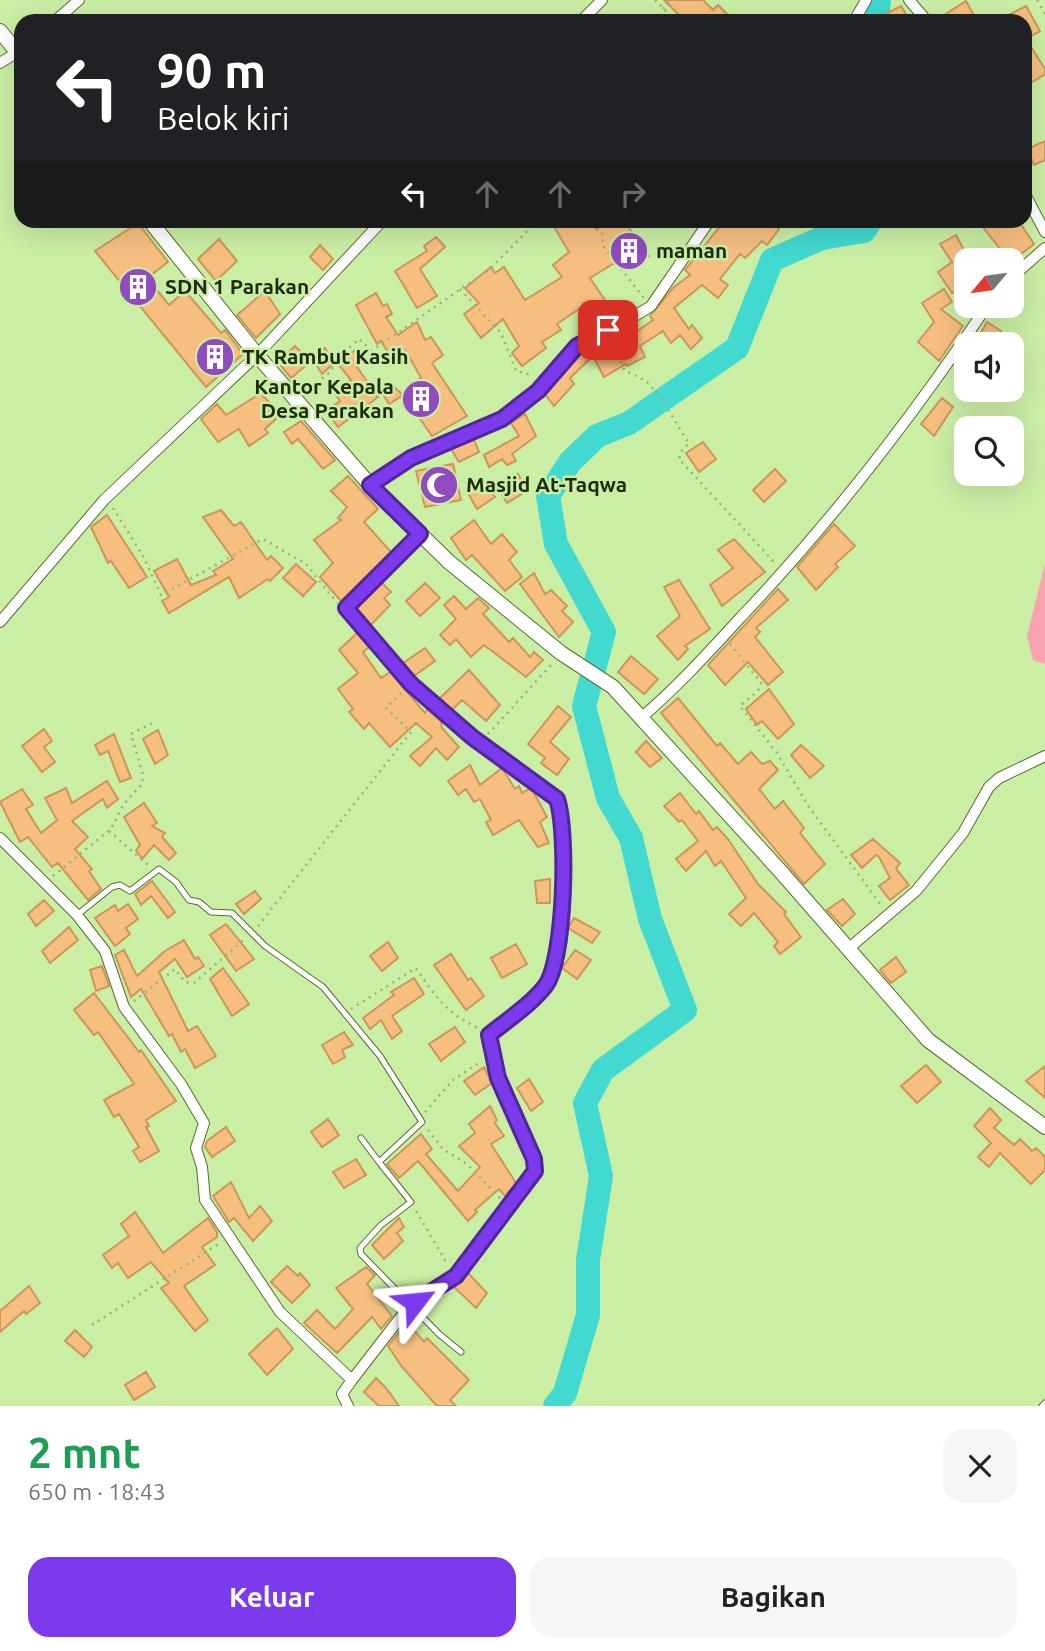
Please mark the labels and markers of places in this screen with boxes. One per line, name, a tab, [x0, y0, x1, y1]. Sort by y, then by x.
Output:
building icon: maman	[608, 230, 650, 272]
place label: maman	[656, 238, 727, 262]
building icon: SDN 1 Parakan	[117, 266, 159, 308]
place label: SDN 1 Parakan	[165, 274, 309, 298]
pin	[578, 300, 638, 360]
building icon: TK Rambut Kasih	[194, 336, 236, 378]
place label: TK Rambut Kasih	[242, 344, 409, 368]
place label: Kantor Kepala Desa Parakan	[254, 374, 394, 422]
building icon: Kantor Kepala Desa Parakan	[400, 378, 442, 420]
mosque icon: Masjid At-Taqwa	[418, 464, 460, 506]
place label: Masjid At-Taqwa	[466, 472, 627, 496]

